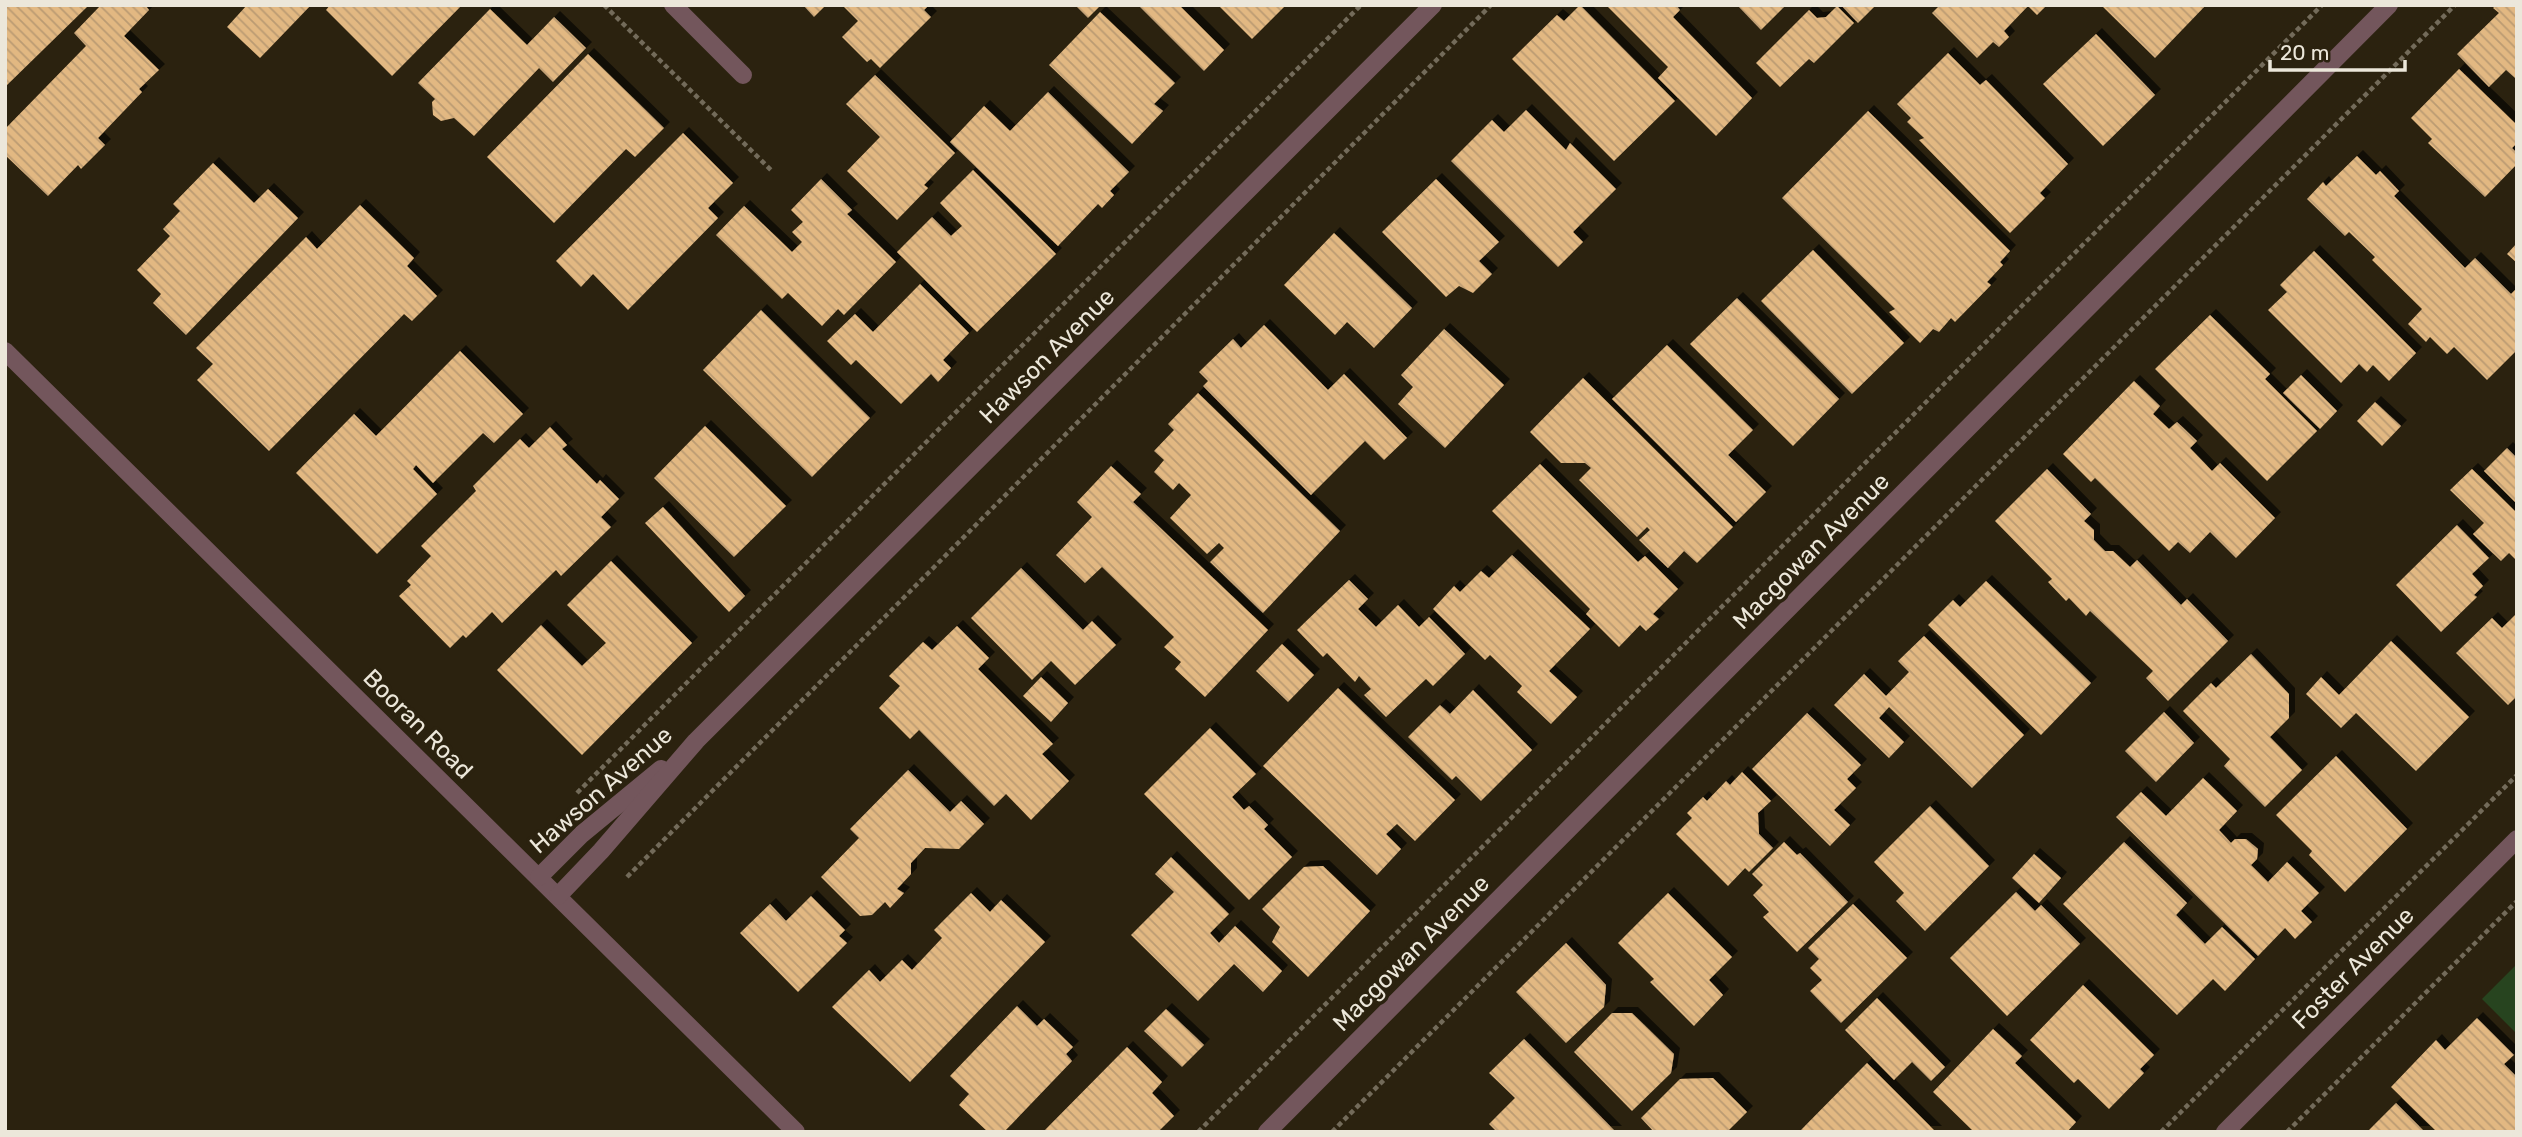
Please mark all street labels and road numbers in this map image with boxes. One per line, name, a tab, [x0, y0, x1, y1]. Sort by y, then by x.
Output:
street label: Hawson Avenue	[974, 283, 1120, 429]
street label: Macgowan Avenue	[1727, 467, 1895, 635]
street label: Booran Road	[358, 664, 478, 784]
street label: Hawson Avenue	[524, 721, 678, 859]
street label: Macgowan Avenue	[1327, 869, 1495, 1037]
street label: Foster Avenue	[2286, 901, 2420, 1035]

